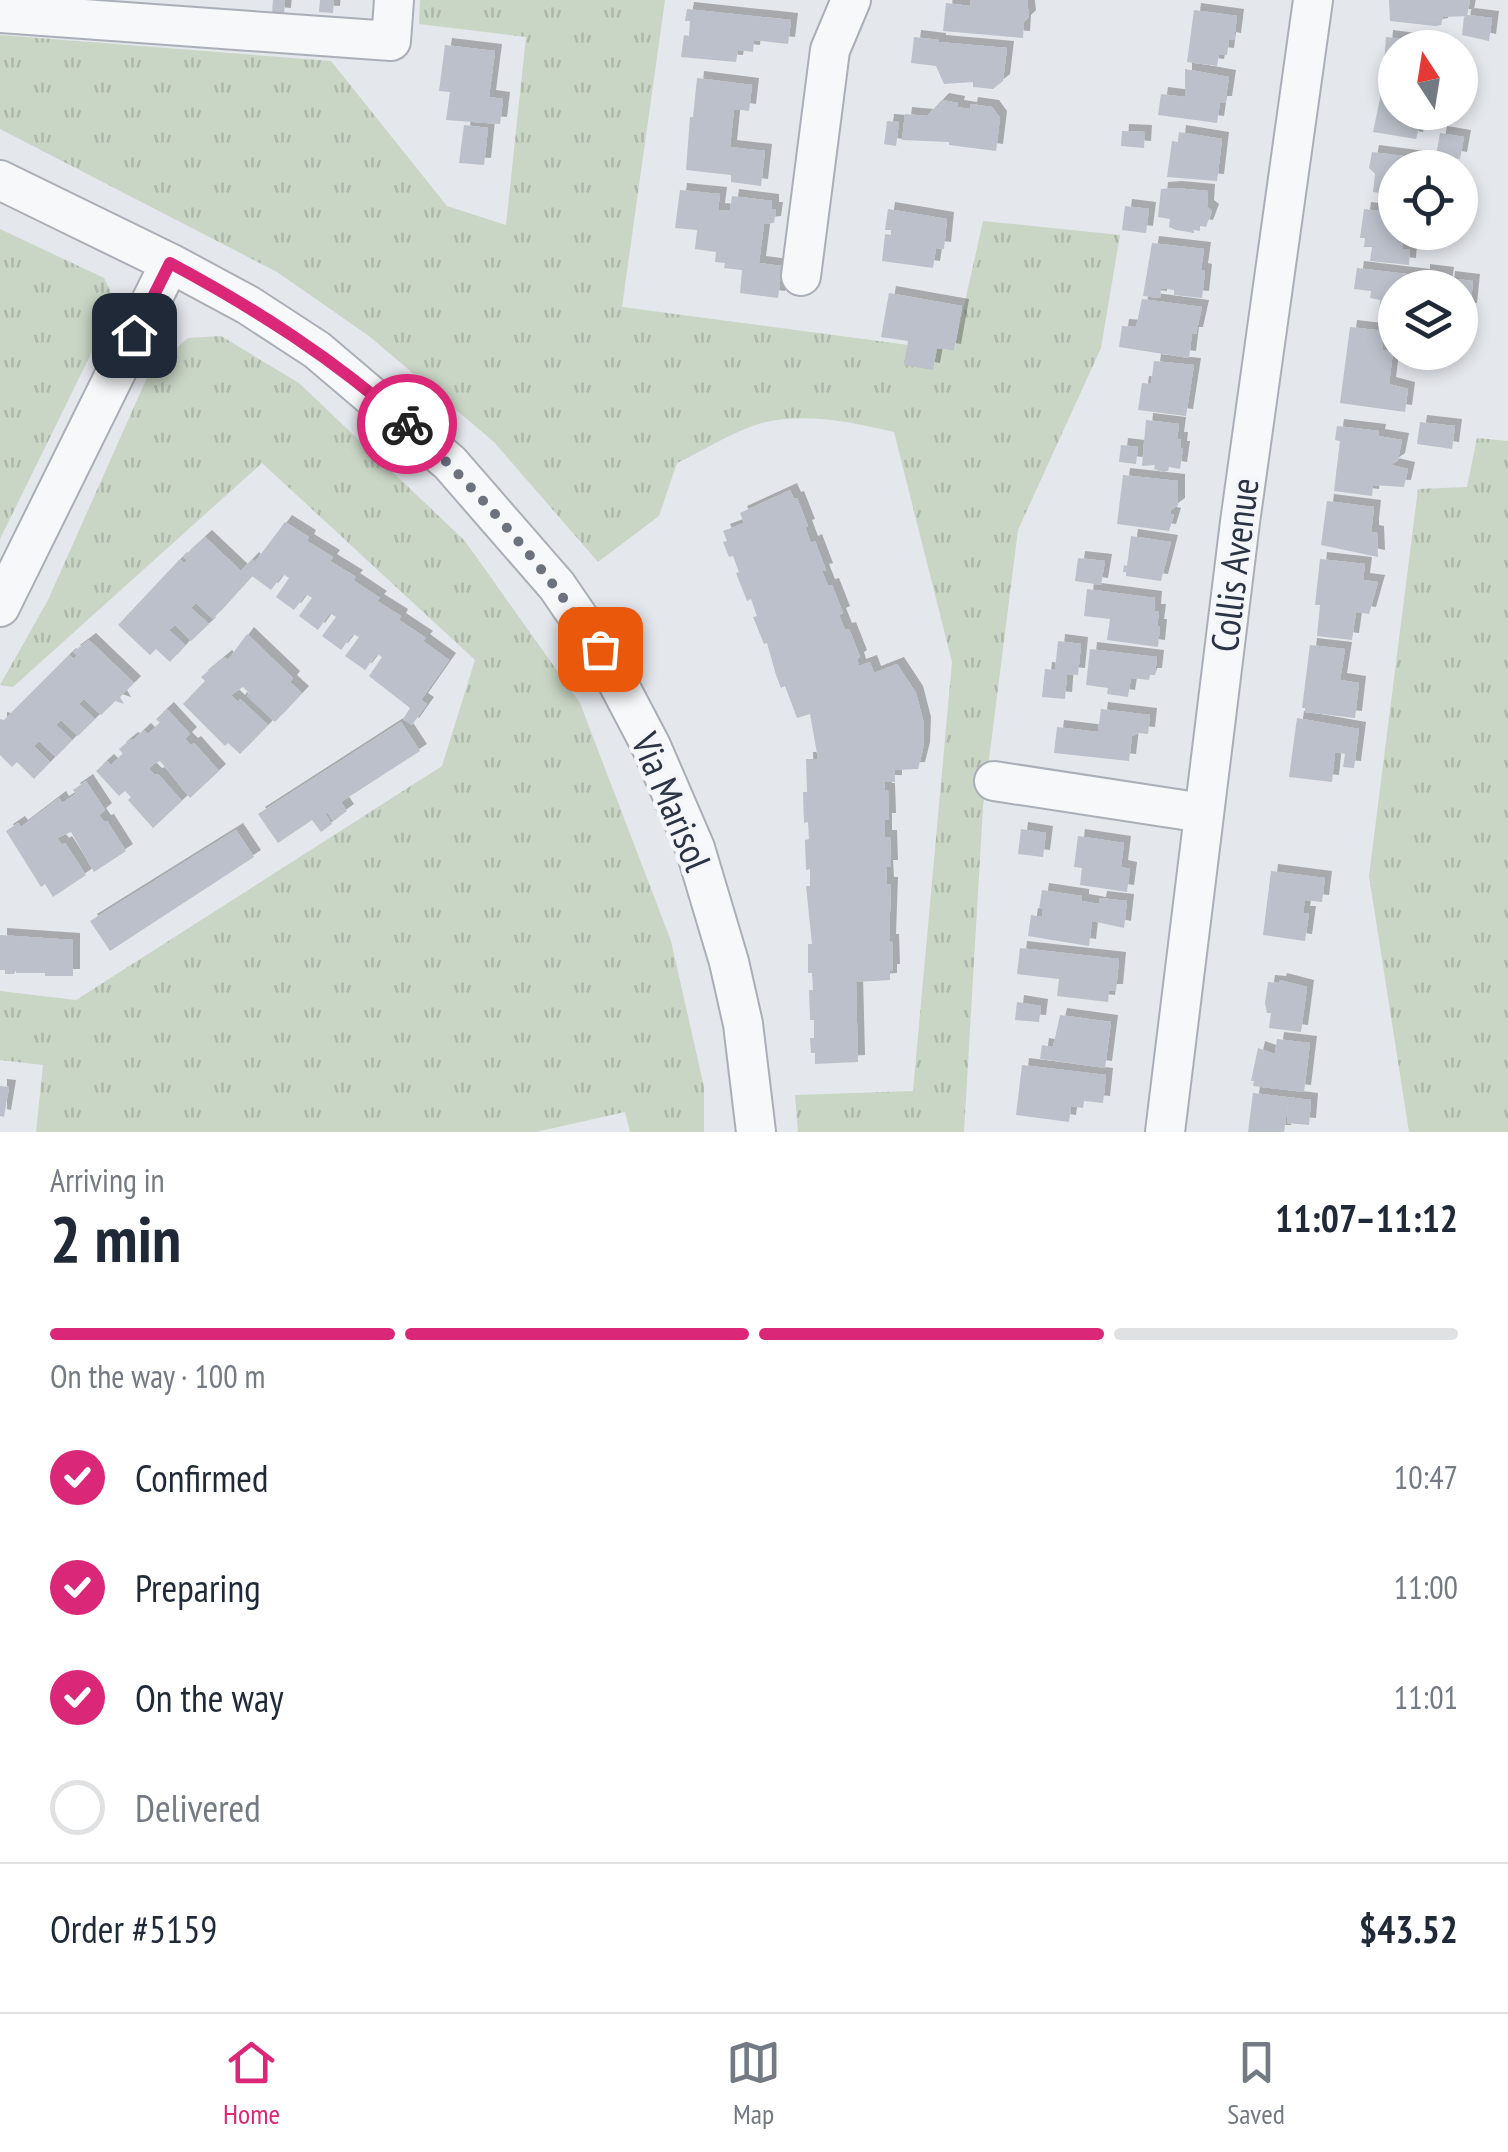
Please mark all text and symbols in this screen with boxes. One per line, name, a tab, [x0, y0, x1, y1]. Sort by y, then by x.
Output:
north arrow	[1378, 30, 1478, 130]
map controls	[1378, 30, 1478, 370]
button: locate	[1378, 150, 1478, 250]
button: layers	[1378, 270, 1478, 370]
pin	[92, 293, 177, 378]
icon: home	[107, 308, 162, 363]
courier	[357, 374, 457, 474]
icon: bike	[380, 397, 435, 452]
street label: Collis Avenue	[1199, 475, 1268, 654]
pin	[558, 607, 643, 692]
icon: bag	[573, 622, 628, 677]
street label: Via Marisol	[621, 724, 723, 878]
text: Arriving in	[50, 1159, 165, 1201]
text: 11:07–11:12	[1275, 1193, 1458, 1242]
text: 2 min	[50, 1196, 181, 1280]
text: On the way · 100 m	[50, 1355, 265, 1397]
icon: check	[50, 1450, 105, 1505]
text: Confirmed	[135, 1453, 268, 1502]
text: 10:47	[1394, 1456, 1458, 1498]
icon: check	[50, 1560, 105, 1615]
text: Preparing	[135, 1563, 261, 1612]
text: 11:00	[1394, 1566, 1458, 1608]
icon: check	[50, 1670, 105, 1725]
text: On the way	[135, 1673, 283, 1722]
text: 11:01	[1394, 1676, 1458, 1718]
text: Delivered	[135, 1783, 261, 1832]
text: Order #5159	[50, 1904, 217, 1953]
text: $43.52	[1359, 1904, 1458, 1953]
tab: Home	[223, 2035, 280, 2132]
tab: Map	[726, 2035, 781, 2132]
tab: Saved	[1227, 2035, 1285, 2132]

